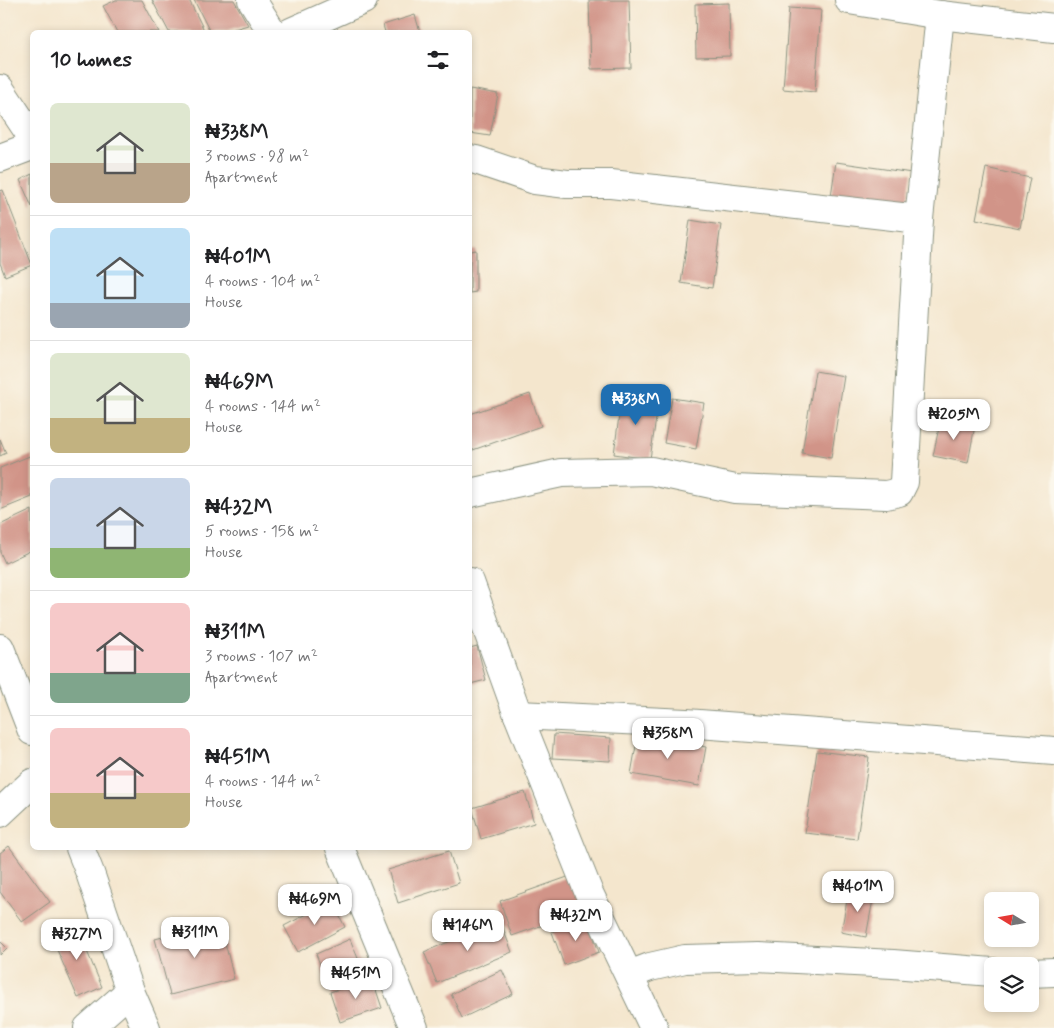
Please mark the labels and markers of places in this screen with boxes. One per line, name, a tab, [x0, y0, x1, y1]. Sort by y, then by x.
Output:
pin: ₦338M	[601, 384, 671, 426]
pin: ₦205M	[919, 398, 989, 441]
pin: ₦358M	[633, 718, 703, 760]
pin: ₦401M	[823, 870, 893, 913]
pin: ₦469M	[280, 884, 350, 926]
pin: ₦432M	[541, 900, 611, 942]
pin: ₦146M	[433, 910, 503, 952]
pin: ₦311M	[160, 916, 230, 959]
pin: ₦327M	[42, 918, 112, 961]
pin: ₦451M	[321, 958, 391, 1000]

